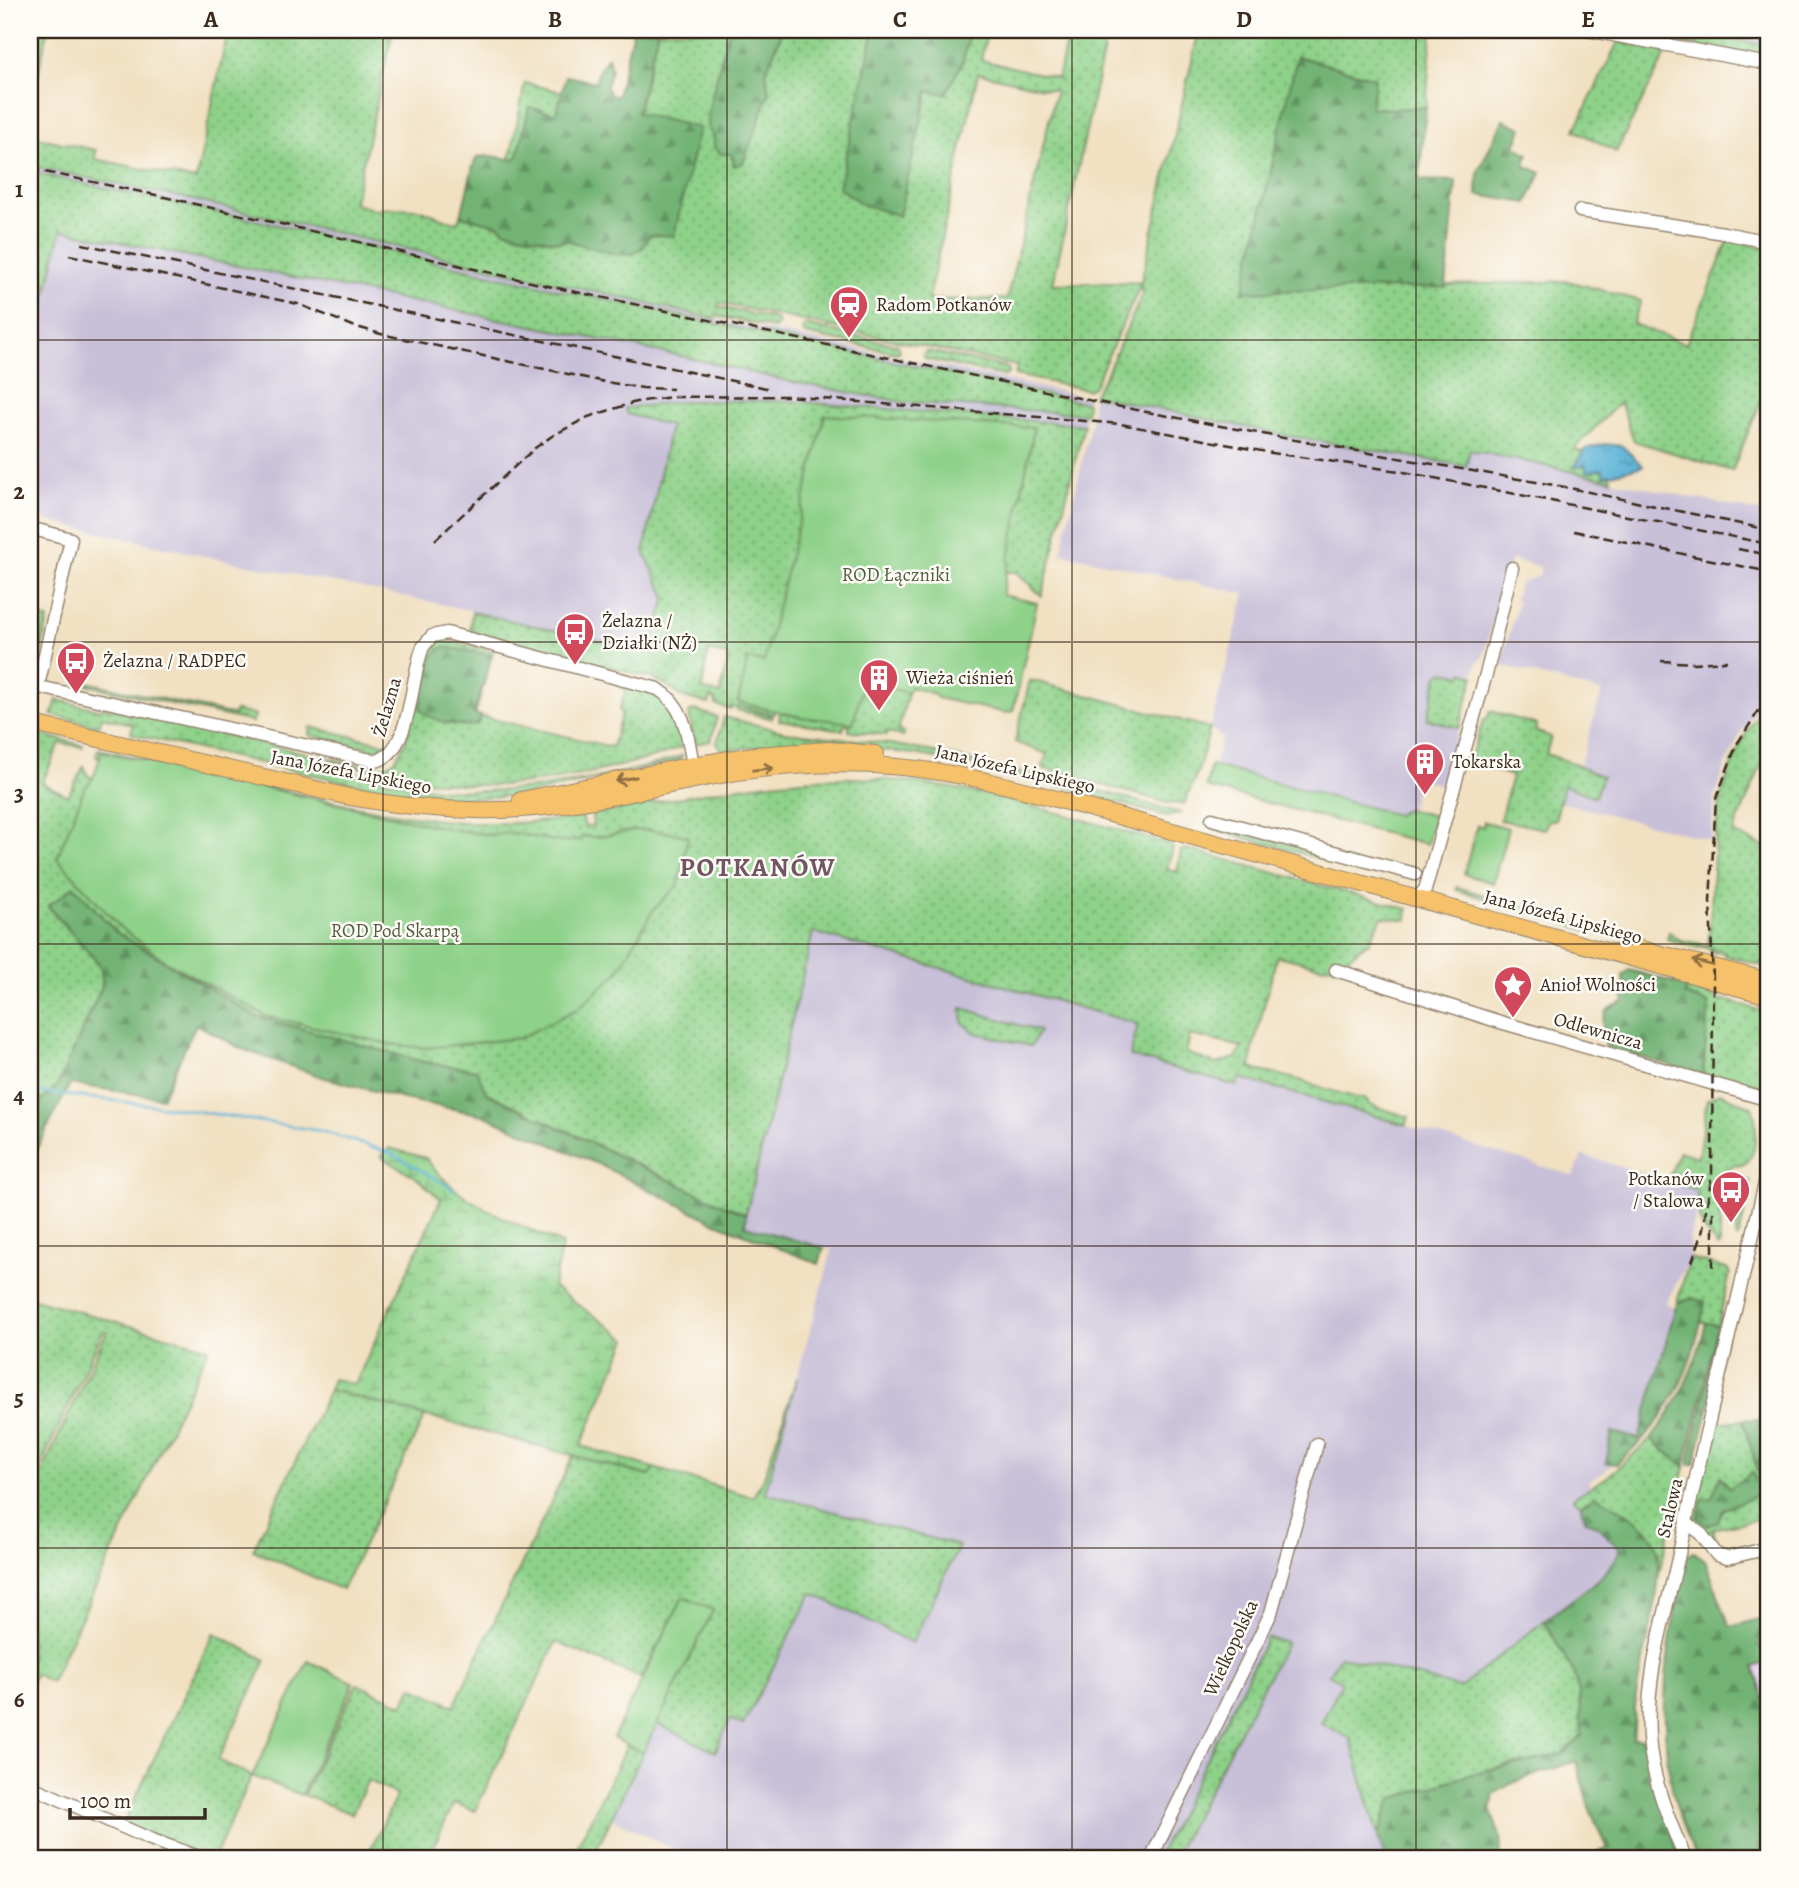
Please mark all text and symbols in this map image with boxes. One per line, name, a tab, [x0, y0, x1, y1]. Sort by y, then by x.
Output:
text: A	[203, 4, 219, 35]
text: B	[548, 4, 562, 35]
text: C	[893, 4, 907, 35]
text: D	[1236, 4, 1252, 35]
text: E	[1581, 4, 1595, 35]
text: 1	[15, 174, 23, 205]
station icon: Radom Potkanów	[828, 284, 870, 339]
place label: Radom Potkanów	[876, 292, 1012, 318]
text: 2	[13, 476, 25, 507]
park label: ROD Łączniki	[842, 562, 950, 588]
place label: Żelazna / Działki (NŻ)	[602, 608, 697, 656]
bus stop icon: Żelazna / Działki (NŻ)	[554, 611, 596, 666]
bus stop icon: Żelazna / RADPEC	[55, 640, 97, 695]
place label: Żelazna / RADPEC	[103, 648, 246, 674]
building icon: Wieża ciśnień	[858, 657, 900, 712]
place label: Wieża ciśnień	[905, 665, 1014, 691]
street label: Żelazna	[366, 674, 408, 740]
street label: Jana Józefa Lipskiego	[933, 738, 1097, 800]
building icon: Tokarska	[1404, 741, 1446, 796]
street label: Jana Józefa Lipskiego	[268, 744, 434, 800]
place label: Tokarska	[1452, 749, 1522, 775]
one-way arrow	[751, 762, 774, 775]
one-way arrow	[615, 772, 638, 786]
text: 3	[14, 778, 24, 809]
district label: POTKANÓW	[680, 850, 836, 885]
street label: Jana Józefa Lipskiego	[1481, 883, 1645, 951]
park label: ROD Pod Skarpą	[331, 918, 459, 944]
one-way arrow	[1693, 956, 1715, 969]
place icon: Anioł Wolności	[1492, 964, 1534, 1019]
place label: Anioł Wolności	[1539, 972, 1656, 998]
street label: Odlewnicza	[1551, 1006, 1646, 1056]
text: 4	[14, 1080, 25, 1111]
place label: Potkanów / Stalowa	[1628, 1166, 1705, 1214]
bus stop icon: Potkanów / Stalowa	[1710, 1169, 1752, 1224]
text: 5	[14, 1382, 24, 1413]
street label: Stalowa	[1650, 1475, 1690, 1541]
street label: Wielkopolska	[1197, 1595, 1265, 1701]
text: 6	[14, 1684, 25, 1715]
scale bar	[70, 1776, 205, 1820]
text: 100 m	[80, 1787, 131, 1815]

